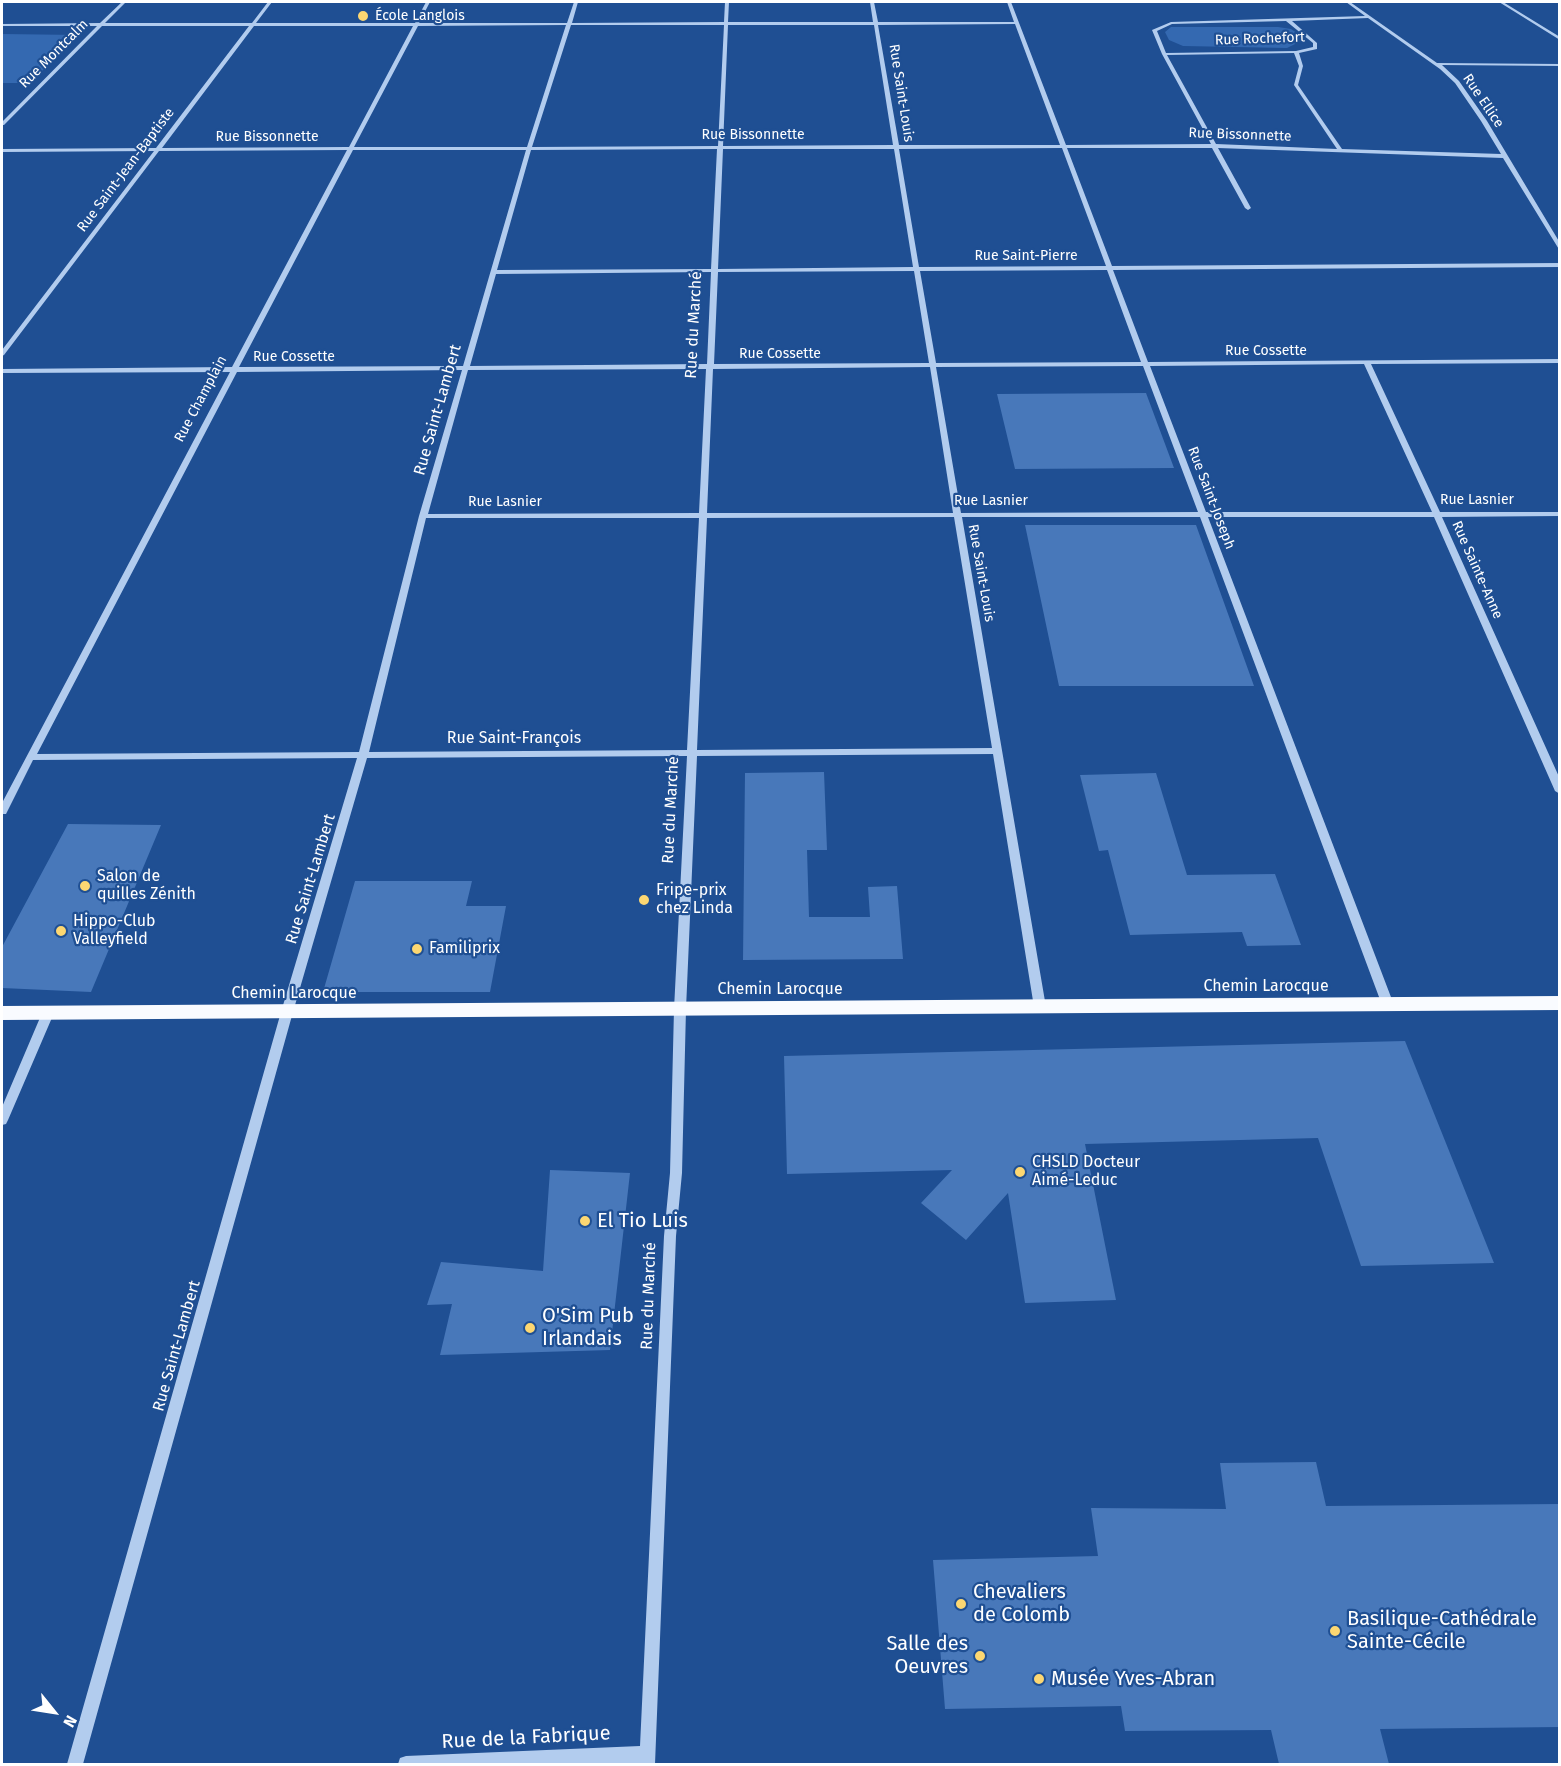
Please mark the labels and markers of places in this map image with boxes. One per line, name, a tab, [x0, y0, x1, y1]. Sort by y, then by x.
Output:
place label: École Langlois	[375, 8, 465, 24]
marker: École Langlois	[356, 9, 370, 23]
place label: Salon de quilles Zénith	[97, 867, 196, 905]
marker: Salon de quilles Zénith	[78, 879, 92, 893]
place label: Fripe-prix chez Linda	[656, 881, 733, 919]
marker: Fripe-prix chez Linda	[637, 893, 651, 907]
place label: Hippo-Club Valleyfield	[73, 912, 155, 950]
marker: Hippo-Club Valleyfield	[54, 924, 68, 938]
place label: Familiprix	[429, 939, 500, 959]
marker: Familiprix	[410, 942, 424, 956]
place label: CHSLD Docteur Aimé-Leduc	[1032, 1153, 1140, 1191]
marker: CHSLD Docteur Aimé-Leduc	[1013, 1165, 1027, 1179]
place label: El Tio Luis	[597, 1209, 688, 1233]
marker: El Tio Luis	[578, 1214, 592, 1228]
place label: O'Sim Pub Irlandais	[542, 1304, 634, 1351]
marker: O'Sim Pub Irlandais	[523, 1321, 537, 1335]
place label: Chevaliers de Colomb	[973, 1580, 1070, 1627]
marker: Chevaliers de Colomb	[954, 1597, 968, 1611]
place label: Basilique-Cathédrale Sainte-Cécile	[1347, 1607, 1537, 1654]
marker: Basilique-Cathédrale Sainte-Cécile	[1328, 1624, 1342, 1638]
place label: Salle des Oeuvres	[886, 1632, 968, 1679]
marker: Salle des Oeuvres	[973, 1649, 987, 1663]
place label: Musée Yves-Abran	[1051, 1667, 1215, 1691]
marker: Musée Yves-Abran	[1032, 1672, 1046, 1686]

